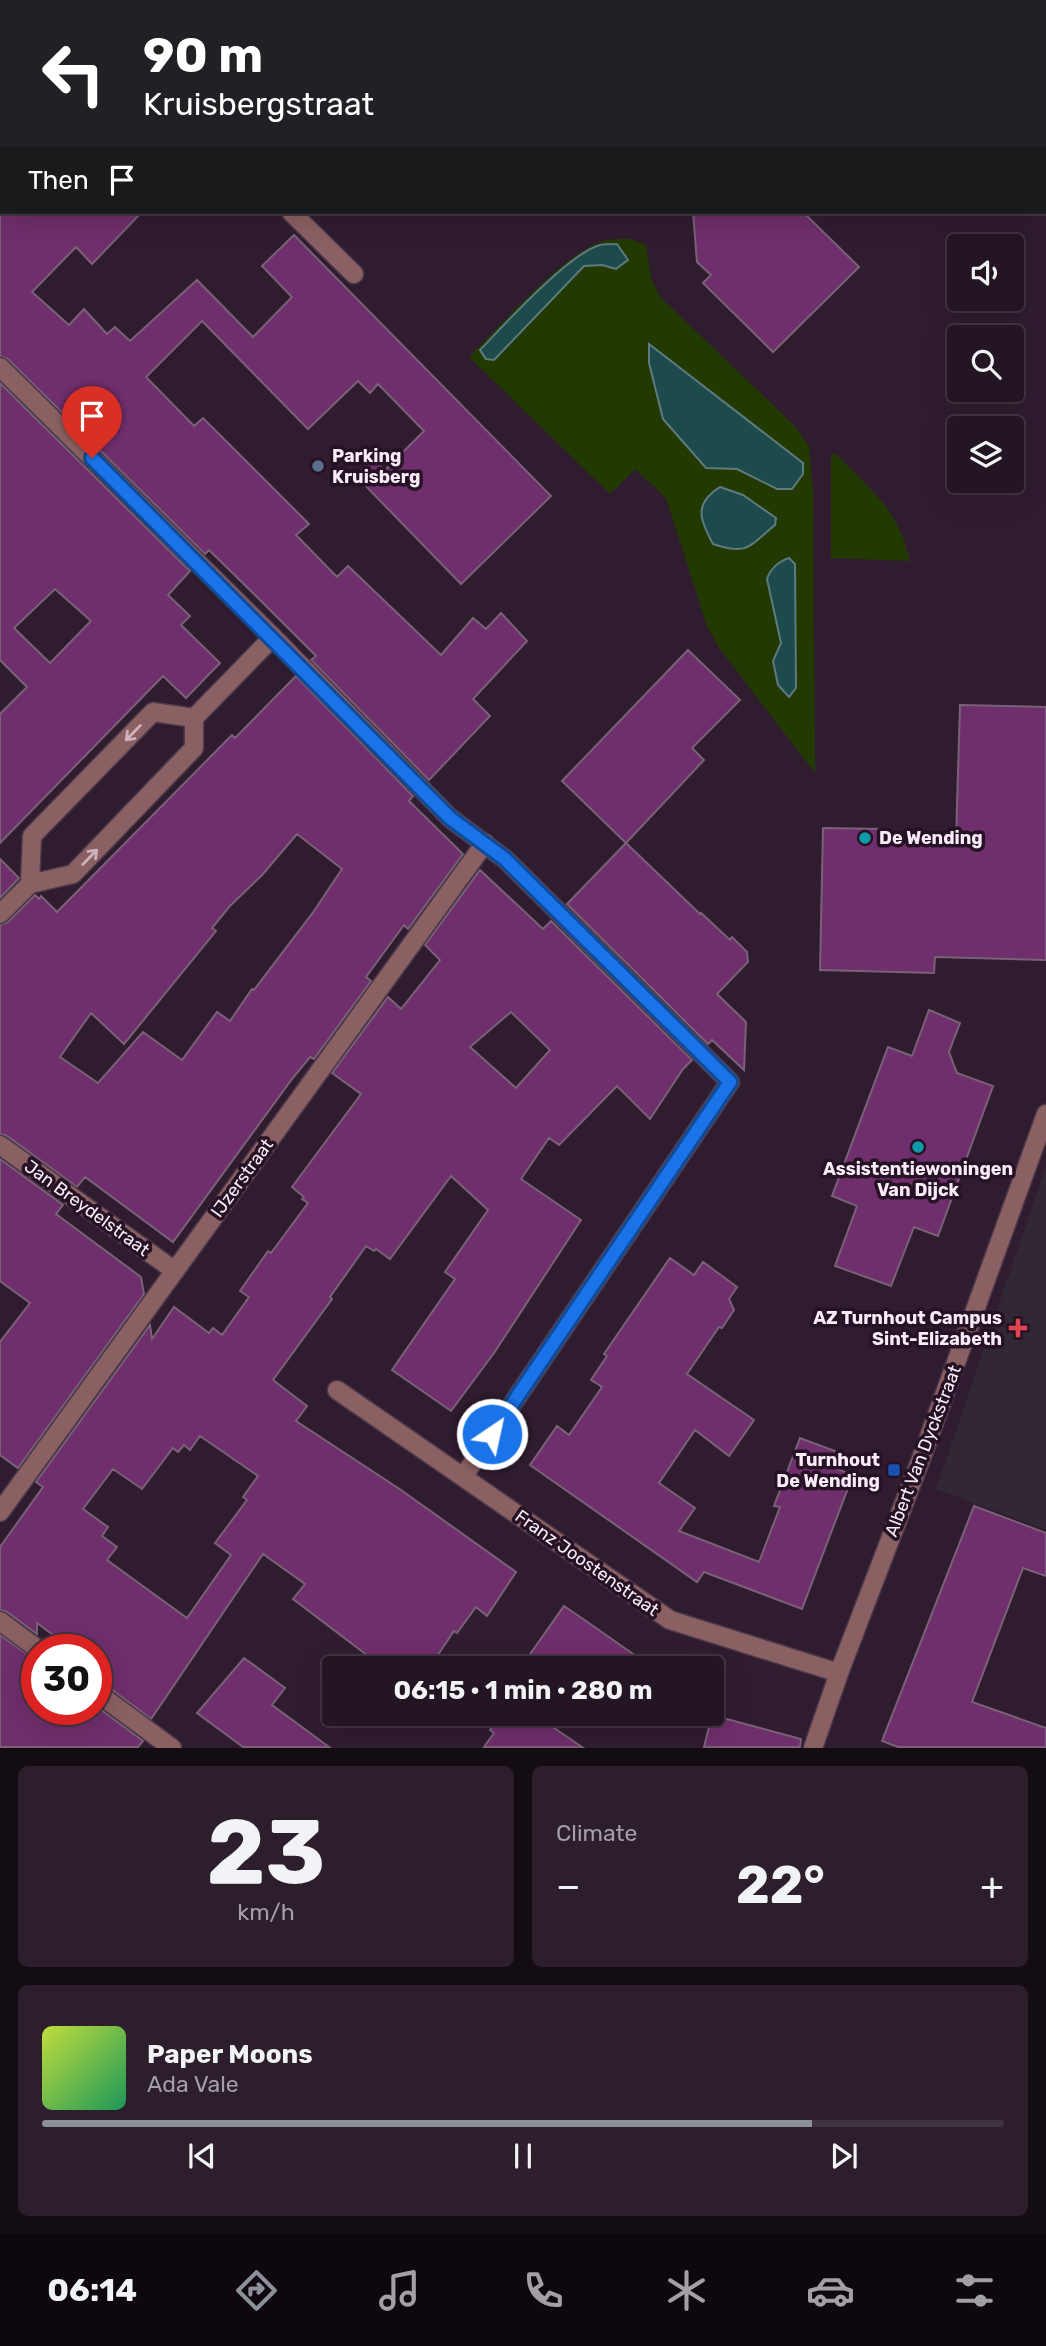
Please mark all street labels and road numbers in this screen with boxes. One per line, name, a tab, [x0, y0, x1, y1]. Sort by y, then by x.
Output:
street label: IJzerstraat	[206, 1134, 278, 1222]
street label: Jan Breydelstraat	[20, 1155, 154, 1261]
street label: Albert Van Dyckstraat	[880, 1362, 966, 1540]
street label: Franz Joostenstraat	[511, 1505, 663, 1621]

